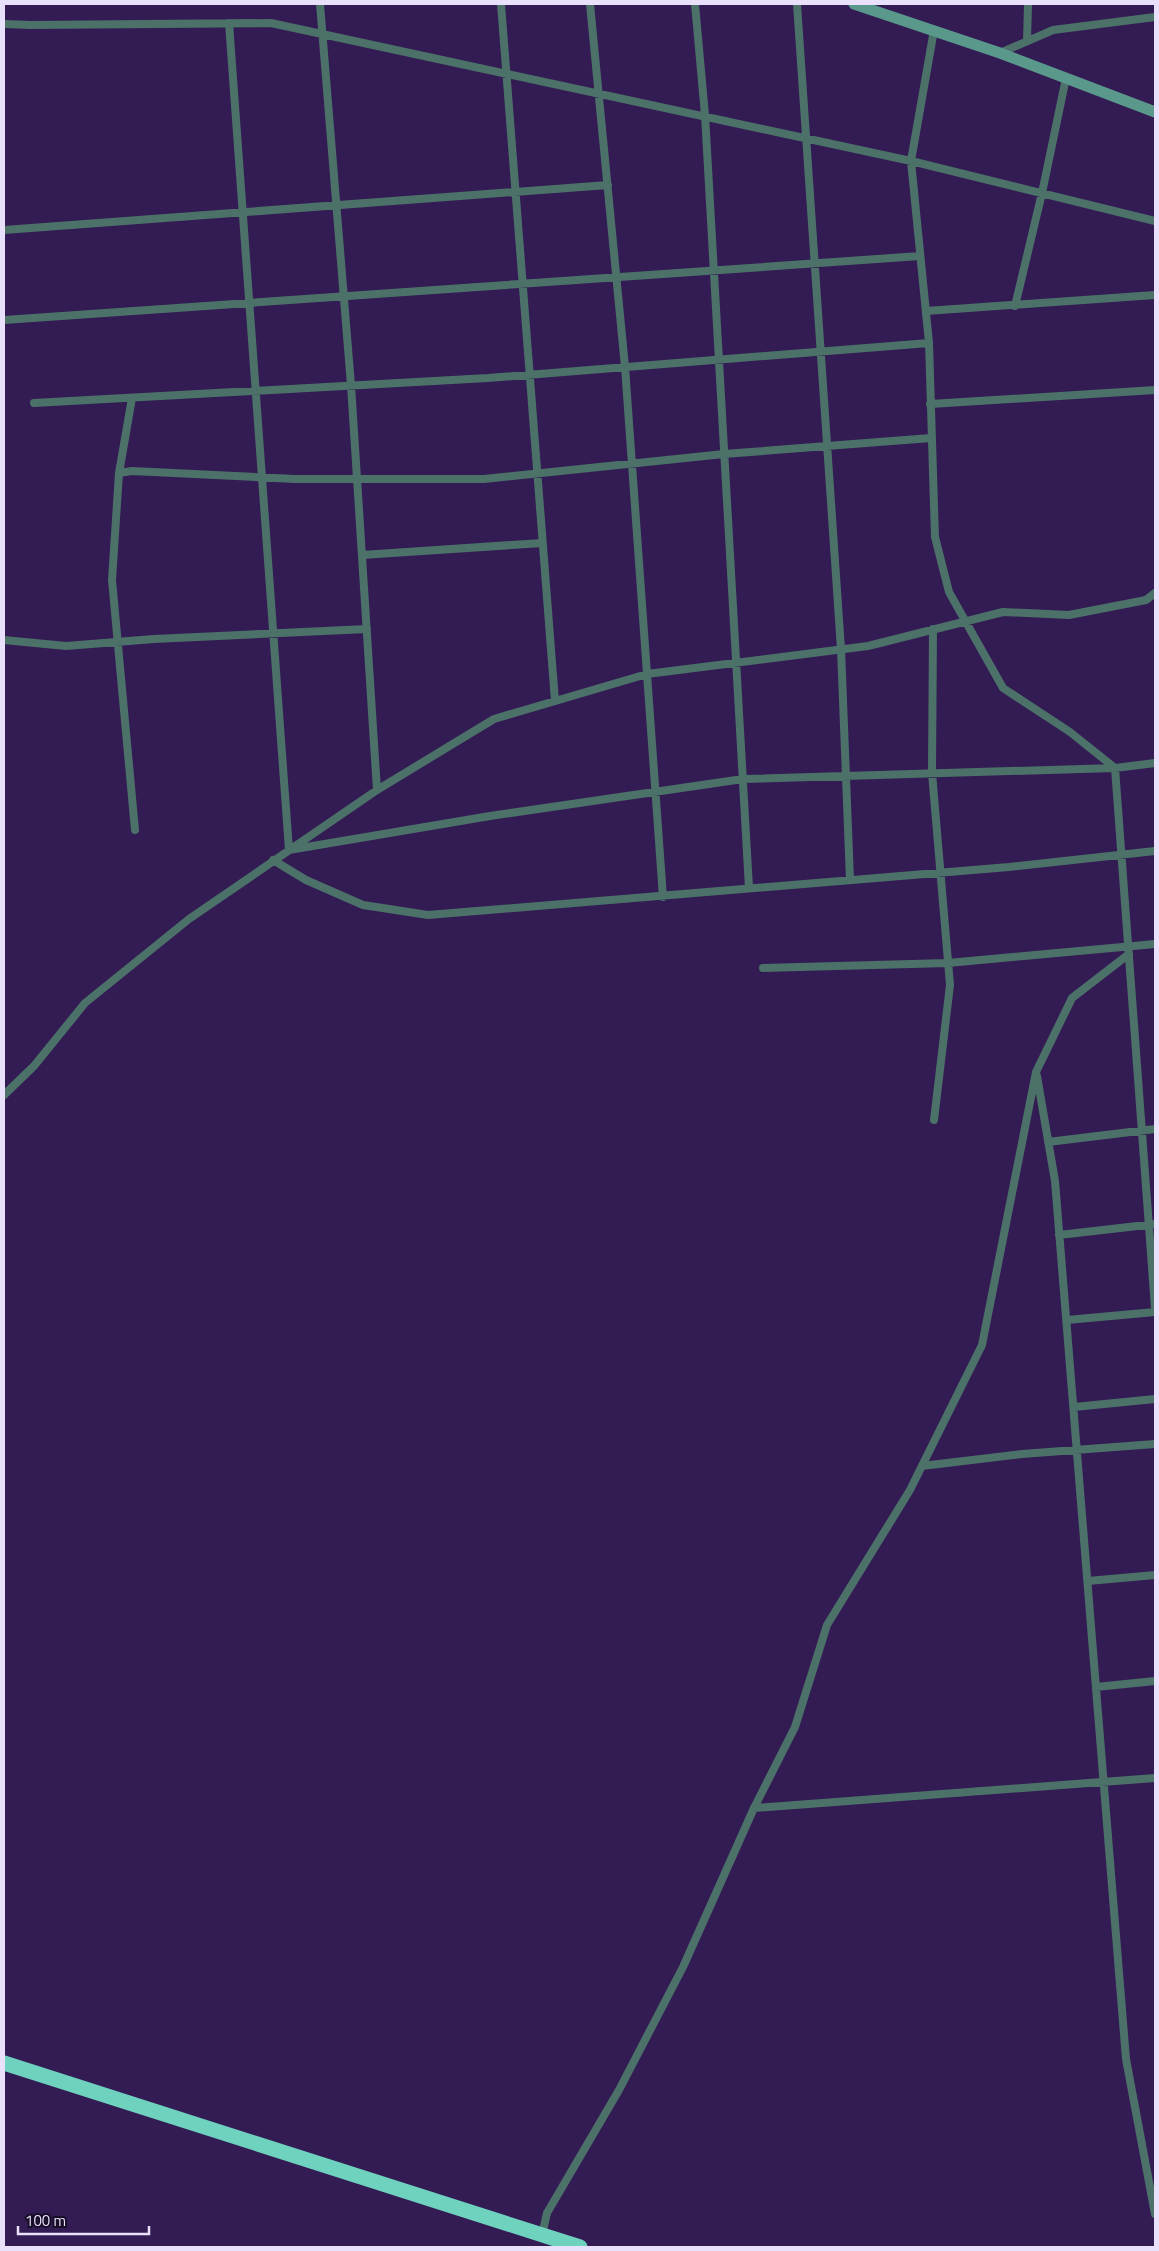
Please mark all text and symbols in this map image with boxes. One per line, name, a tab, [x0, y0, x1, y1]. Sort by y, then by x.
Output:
scale bar	[18, 2204, 149, 2236]
text: 100 m	[25, 2209, 66, 2232]

